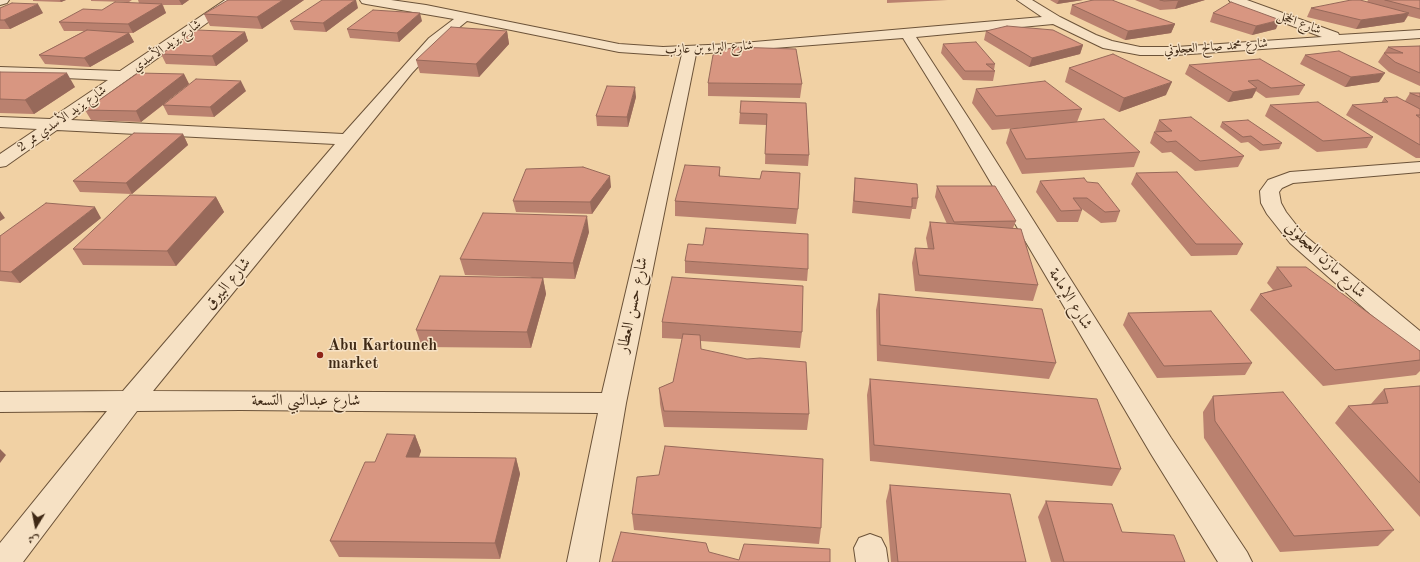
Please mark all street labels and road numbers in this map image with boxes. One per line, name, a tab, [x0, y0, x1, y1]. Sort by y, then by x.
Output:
street label: شارع الحجل	[1275, 8, 1323, 38]
street label: شارع يزيد الأسدي	[130, 17, 204, 75]
street label: شارع محمد صالح العجلوني	[1164, 36, 1268, 58]
street label: شارع البراء بن عازب	[664, 38, 754, 58]
street label: شارع يزيد الأسدي ممر 2	[14, 82, 110, 156]
street label: شارع مازن العجلوني	[1281, 218, 1369, 302]
street label: شارع البيرق	[201, 254, 255, 314]
street label: شارع حسن العطار	[614, 255, 652, 355]
street label: شارع الإمامة	[1044, 265, 1096, 333]
street label: شارع عبدالنبي التسعة	[252, 391, 360, 411]

